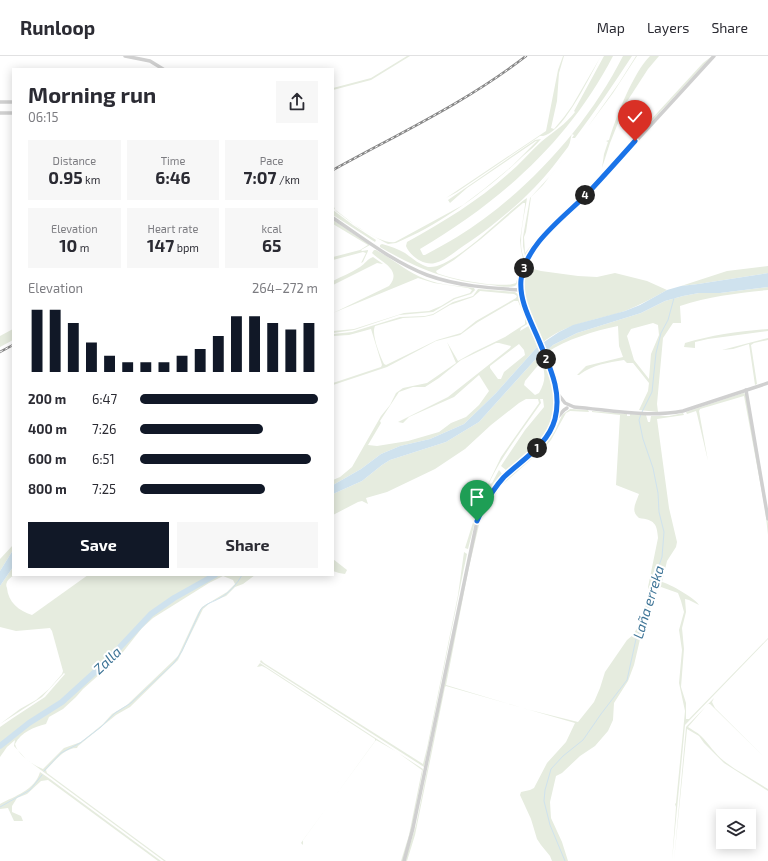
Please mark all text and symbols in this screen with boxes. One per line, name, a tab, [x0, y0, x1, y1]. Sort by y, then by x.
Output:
text: Runloop	[20, 16, 95, 39]
text: Map	[597, 19, 625, 36]
text: Layers	[647, 19, 689, 36]
text: Share	[711, 19, 748, 36]
text: Morning run	[28, 81, 156, 107]
button: share	[276, 81, 318, 123]
pin	[618, 100, 652, 141]
icon: check	[624, 106, 646, 128]
text: 06:15	[28, 109, 59, 125]
text: Distance	[53, 154, 96, 167]
text: Time	[161, 154, 185, 167]
text: Pace	[260, 154, 284, 167]
text: 0.95	[48, 167, 83, 187]
text: 6:46	[155, 167, 191, 187]
text: 7:07	[243, 167, 277, 187]
text: km	[83, 173, 100, 186]
text: /km	[277, 173, 300, 186]
pin: 4	[575, 185, 595, 205]
text: 4	[581, 188, 589, 201]
text: Elevation	[51, 222, 98, 235]
text: Heart rate	[148, 222, 198, 235]
text: kcal	[262, 222, 282, 235]
text: 10	[59, 235, 77, 255]
text: 147	[147, 235, 174, 255]
text: 65	[262, 235, 281, 255]
text: m	[77, 241, 89, 254]
text: bpm	[174, 241, 199, 254]
pin: 3	[514, 258, 534, 278]
text: 3	[521, 261, 527, 274]
text: Elevation	[28, 280, 83, 296]
text: 264–272 m	[252, 280, 318, 296]
pin: 2	[536, 349, 556, 369]
text: 2	[543, 352, 549, 365]
text: 200 m	[28, 391, 66, 407]
text: 6:47	[92, 391, 117, 407]
text: 400 m	[28, 421, 67, 437]
text: 7:26	[92, 421, 116, 437]
pin: 1	[527, 438, 547, 458]
text: 1	[535, 441, 539, 454]
text: 600 m	[28, 451, 66, 467]
text: 6:51	[92, 451, 115, 467]
pin	[460, 480, 494, 521]
text: 800 m	[28, 481, 67, 497]
text: 7:25	[92, 481, 116, 497]
icon: arrive	[466, 486, 488, 508]
button: Save	[28, 522, 169, 568]
button: Share	[177, 522, 318, 568]
water label: Laña erreka	[629, 563, 667, 641]
water label: Zalla	[90, 643, 124, 677]
map controls	[716, 809, 756, 849]
button: layers	[716, 809, 756, 849]

